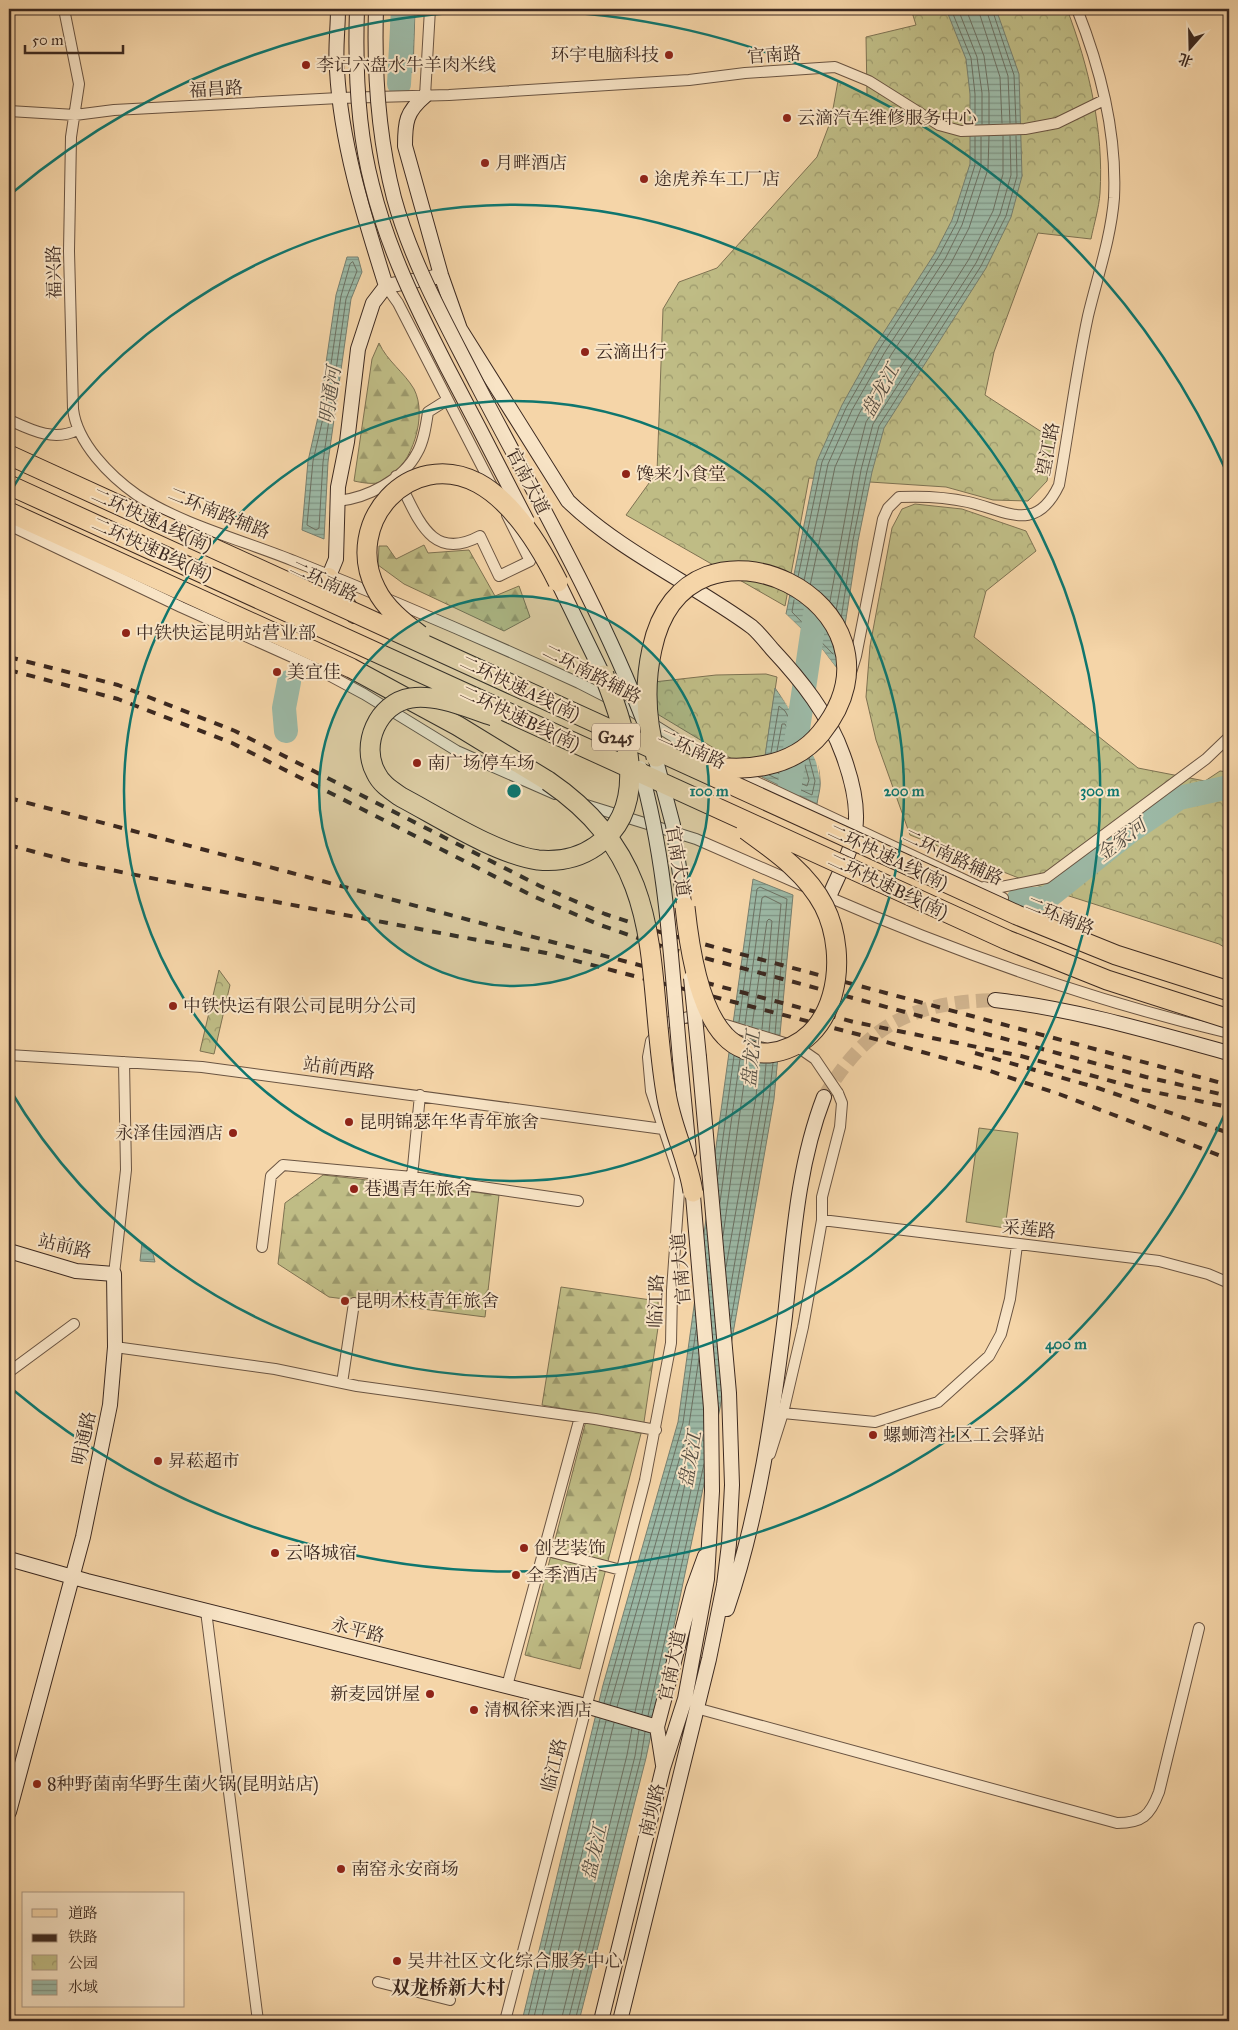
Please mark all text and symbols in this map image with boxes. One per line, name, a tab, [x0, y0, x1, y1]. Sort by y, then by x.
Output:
scale bar	[25, 22, 122, 54]
north arrow	[1166, 22, 1216, 72]
text: 50 m	[32, 31, 64, 49]
street label: 官南路	[746, 42, 802, 68]
place label: 环宇电脑科技	[551, 44, 659, 66]
marker: 环宇电脑科技	[663, 49, 675, 61]
text: 北	[1176, 49, 1195, 70]
place label: 李记六盘水牛羊肉米线	[316, 54, 496, 76]
marker: 李记六盘水牛羊肉米线	[300, 59, 312, 71]
street label: 福昌路	[188, 77, 244, 101]
place label: 云滴汽车维修服务中心	[797, 107, 977, 129]
marker: 云滴汽车维修服务中心	[781, 112, 793, 124]
place label: 月畔酒店	[495, 152, 567, 174]
marker: 月畔酒店	[479, 157, 491, 169]
place label: 途虎养车工厂店	[654, 168, 780, 190]
marker: 途虎养车工厂店	[638, 173, 650, 185]
street label: 福兴路	[43, 245, 65, 299]
place label: 云滴出行	[595, 341, 667, 363]
marker: 云滴出行	[579, 346, 591, 358]
water label: 盘龙江	[856, 358, 905, 422]
water label: 明通河	[315, 362, 346, 425]
street label: 望江路	[1032, 420, 1064, 478]
street label: 官南大道	[502, 444, 554, 518]
place label: 馋来小食堂	[636, 463, 726, 485]
marker: 馋来小食堂	[620, 468, 632, 480]
street label: 二环快速A线(南)	[88, 483, 216, 557]
street label: 二环南路辅路	[165, 483, 273, 543]
street label: 二环快速B线(南)	[88, 513, 216, 586]
street label: 二环南路	[287, 556, 361, 606]
place label: 中铁快运昆明站营业部	[136, 622, 316, 644]
marker: 中铁快运昆明站营业部	[120, 627, 132, 639]
street label: 二环南路辅路	[539, 640, 645, 708]
street label: 二环快速A线(南)	[456, 651, 584, 726]
place label: 美宜佳	[287, 661, 341, 683]
marker: 美宜佳	[271, 666, 283, 678]
street label: 二环快速B线(南)	[456, 681, 584, 756]
road number: G245	[592, 724, 640, 750]
street label: 二环南路	[655, 724, 729, 774]
place label: 南广场停车场	[427, 752, 535, 774]
marker: 南广场停车场	[411, 757, 423, 769]
centre of rings	[505, 782, 523, 800]
text: 100 m	[689, 782, 729, 800]
text: 200 m	[884, 782, 925, 800]
text: 300 m	[1080, 782, 1120, 801]
water label: 金家河	[1091, 812, 1153, 866]
street label: 二环快速A线(南)	[824, 820, 952, 895]
street label: 官南大道	[662, 824, 694, 898]
street label: 二环南路辅路	[899, 824, 1007, 890]
street label: 二环快速B线(南)	[824, 849, 952, 924]
street label: 二环南路	[1023, 892, 1097, 940]
place label: 中铁快运有限公司昆明分公司	[183, 995, 417, 1017]
marker: 中铁快运有限公司昆明分公司	[167, 1000, 179, 1012]
water label: 盘龙江	[737, 1027, 765, 1088]
street label: 站前西路	[302, 1053, 376, 1083]
place label: 昆明锦瑟年华青年旅舍	[359, 1111, 539, 1133]
marker: 昆明锦瑟年华青年旅舍	[343, 1116, 355, 1128]
place label: 永泽佳园酒店	[115, 1122, 223, 1144]
marker: 永泽佳园酒店	[227, 1127, 239, 1139]
place label: 巷遇青年旅舍	[364, 1178, 472, 1200]
marker: 巷遇青年旅舍	[348, 1183, 360, 1195]
street label: 采莲路	[1001, 1215, 1057, 1243]
street label: 站前路	[36, 1229, 94, 1263]
street label: 官南大道	[667, 1232, 695, 1306]
street label: 临江路	[644, 1274, 668, 1328]
place label: 昆明木枝青年旅舍	[355, 1290, 499, 1312]
marker: 昆明木枝青年旅舍	[339, 1295, 351, 1307]
text: 400 m	[1045, 1335, 1087, 1354]
street label: 明通路	[68, 1409, 100, 1467]
place label: 螺蛳湾社区工会驿站	[883, 1424, 1045, 1446]
water label: 盘龙江	[674, 1426, 707, 1489]
marker: 螺蛳湾社区工会驿站	[867, 1429, 879, 1441]
place label: 昇菘超市	[168, 1450, 240, 1472]
marker: 昇菘超市	[152, 1455, 164, 1467]
place label: 创艺装饰	[534, 1537, 606, 1559]
place label: 云咯城宿	[285, 1542, 357, 1564]
marker: 创艺装饰	[518, 1542, 530, 1554]
marker: 云咯城宿	[269, 1547, 281, 1559]
place label: 全季酒店	[526, 1564, 598, 1586]
marker: 全季酒店	[510, 1569, 522, 1581]
street label: 永平路	[329, 1613, 387, 1647]
street label: 官南大道	[654, 1628, 690, 1704]
place label: 新麦园饼屋	[330, 1683, 420, 1705]
marker: 新麦园饼屋	[424, 1688, 436, 1700]
place label: 清枫徐来酒店	[484, 1699, 592, 1721]
marker: 清枫徐来酒店	[468, 1704, 480, 1716]
street label: 临江路	[537, 1736, 571, 1794]
place label: 8种野菌南华野生菌火锅(昆明站店)	[47, 1773, 319, 1796]
marker: 8种野菌南华野生菌火锅(昆明站店)	[31, 1778, 43, 1790]
street label: 南坝路	[635, 1781, 669, 1839]
water label: 盘龙江	[576, 1819, 612, 1882]
place label: 南窑永安商场	[351, 1858, 459, 1880]
marker: 南窑永安商场	[335, 1863, 347, 1875]
legend	[22, 1892, 185, 2008]
text: 道路	[68, 1904, 98, 1922]
text: 铁路	[68, 1928, 98, 1946]
place label: 吴井社区文化综合服务中心	[407, 1950, 623, 1972]
text: 公园	[68, 1954, 98, 1972]
marker: 吴井社区文化综合服务中心	[391, 1955, 403, 1967]
district label: 双龙桥新大村	[391, 1976, 505, 1999]
text: 水域	[68, 1978, 98, 1996]

